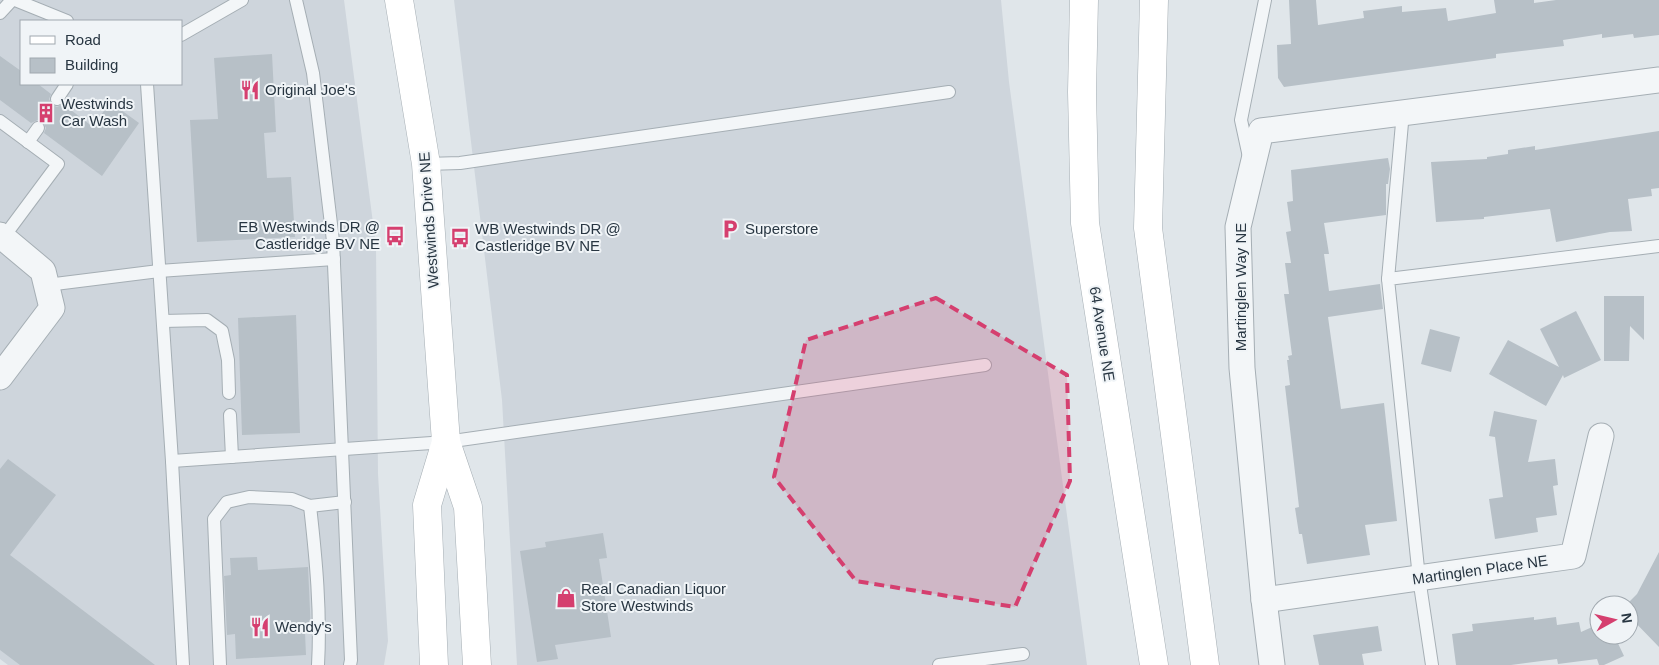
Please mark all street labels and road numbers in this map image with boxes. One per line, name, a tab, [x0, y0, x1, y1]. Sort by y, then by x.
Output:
street label: Westwinds Drive NE	[415, 151, 442, 289]
street label: Martinglen Way NE	[1232, 223, 1249, 351]
street label: 64 Avenue NE	[1087, 285, 1118, 382]
street label: Martinglen Place NE	[1411, 552, 1549, 587]

